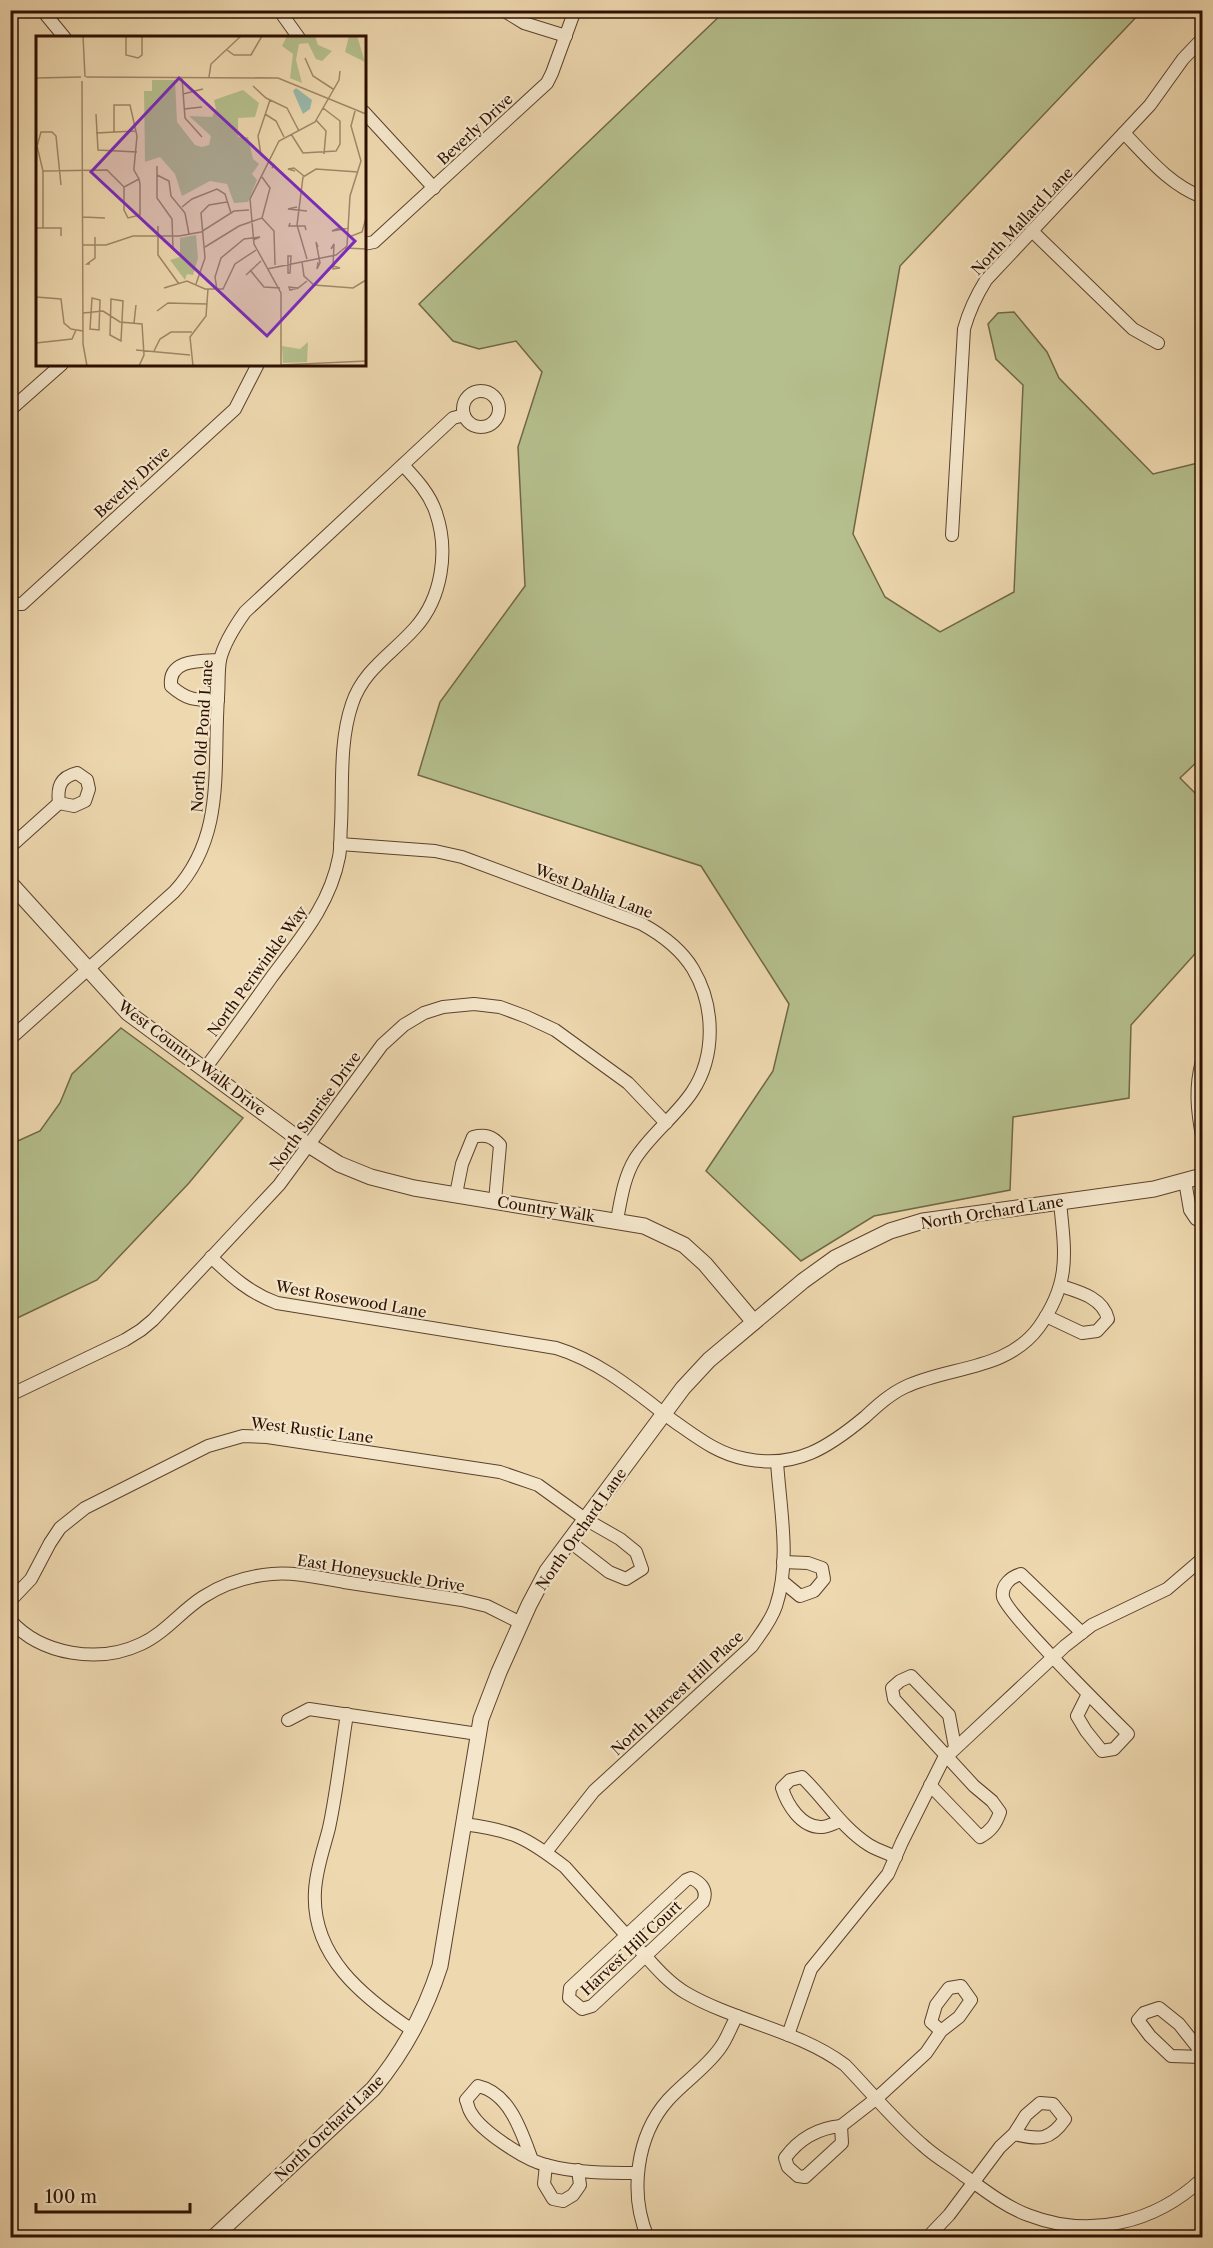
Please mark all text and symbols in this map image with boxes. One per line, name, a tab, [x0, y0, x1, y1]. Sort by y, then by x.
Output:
inset map	[36, 36, 366, 366]
street label: Beverly Drive	[433, 89, 517, 169]
street label: North Mallard Lane	[967, 163, 1077, 279]
street label: Beverly Drive	[90, 442, 174, 522]
street label: North Old Pond Lane	[187, 659, 217, 813]
street label: West Dahlia Lane	[531, 859, 656, 922]
street label: North Periwinkle Way	[203, 901, 311, 1040]
street label: West Country Walk Drive	[113, 996, 270, 1120]
street label: North Sunrise Drive	[265, 1048, 365, 1174]
street label: North Orchard Lane	[919, 1191, 1065, 1233]
street label: Country Walk	[496, 1192, 597, 1226]
street label: West Rosewood Lane	[273, 1276, 428, 1322]
street label: West Rustic Lane	[249, 1413, 374, 1447]
street label: North Orchard Lane	[532, 1464, 630, 1594]
street label: East Honeysuckle Drive	[296, 1550, 466, 1596]
street label: North Harvest Hill Place	[607, 1627, 747, 1759]
street label: Harvest Hill Court	[577, 1896, 686, 2000]
street label: North Orchard Lane	[270, 2071, 388, 2185]
scale bar	[36, 2176, 190, 2214]
text: 100 m	[45, 2186, 97, 2208]

